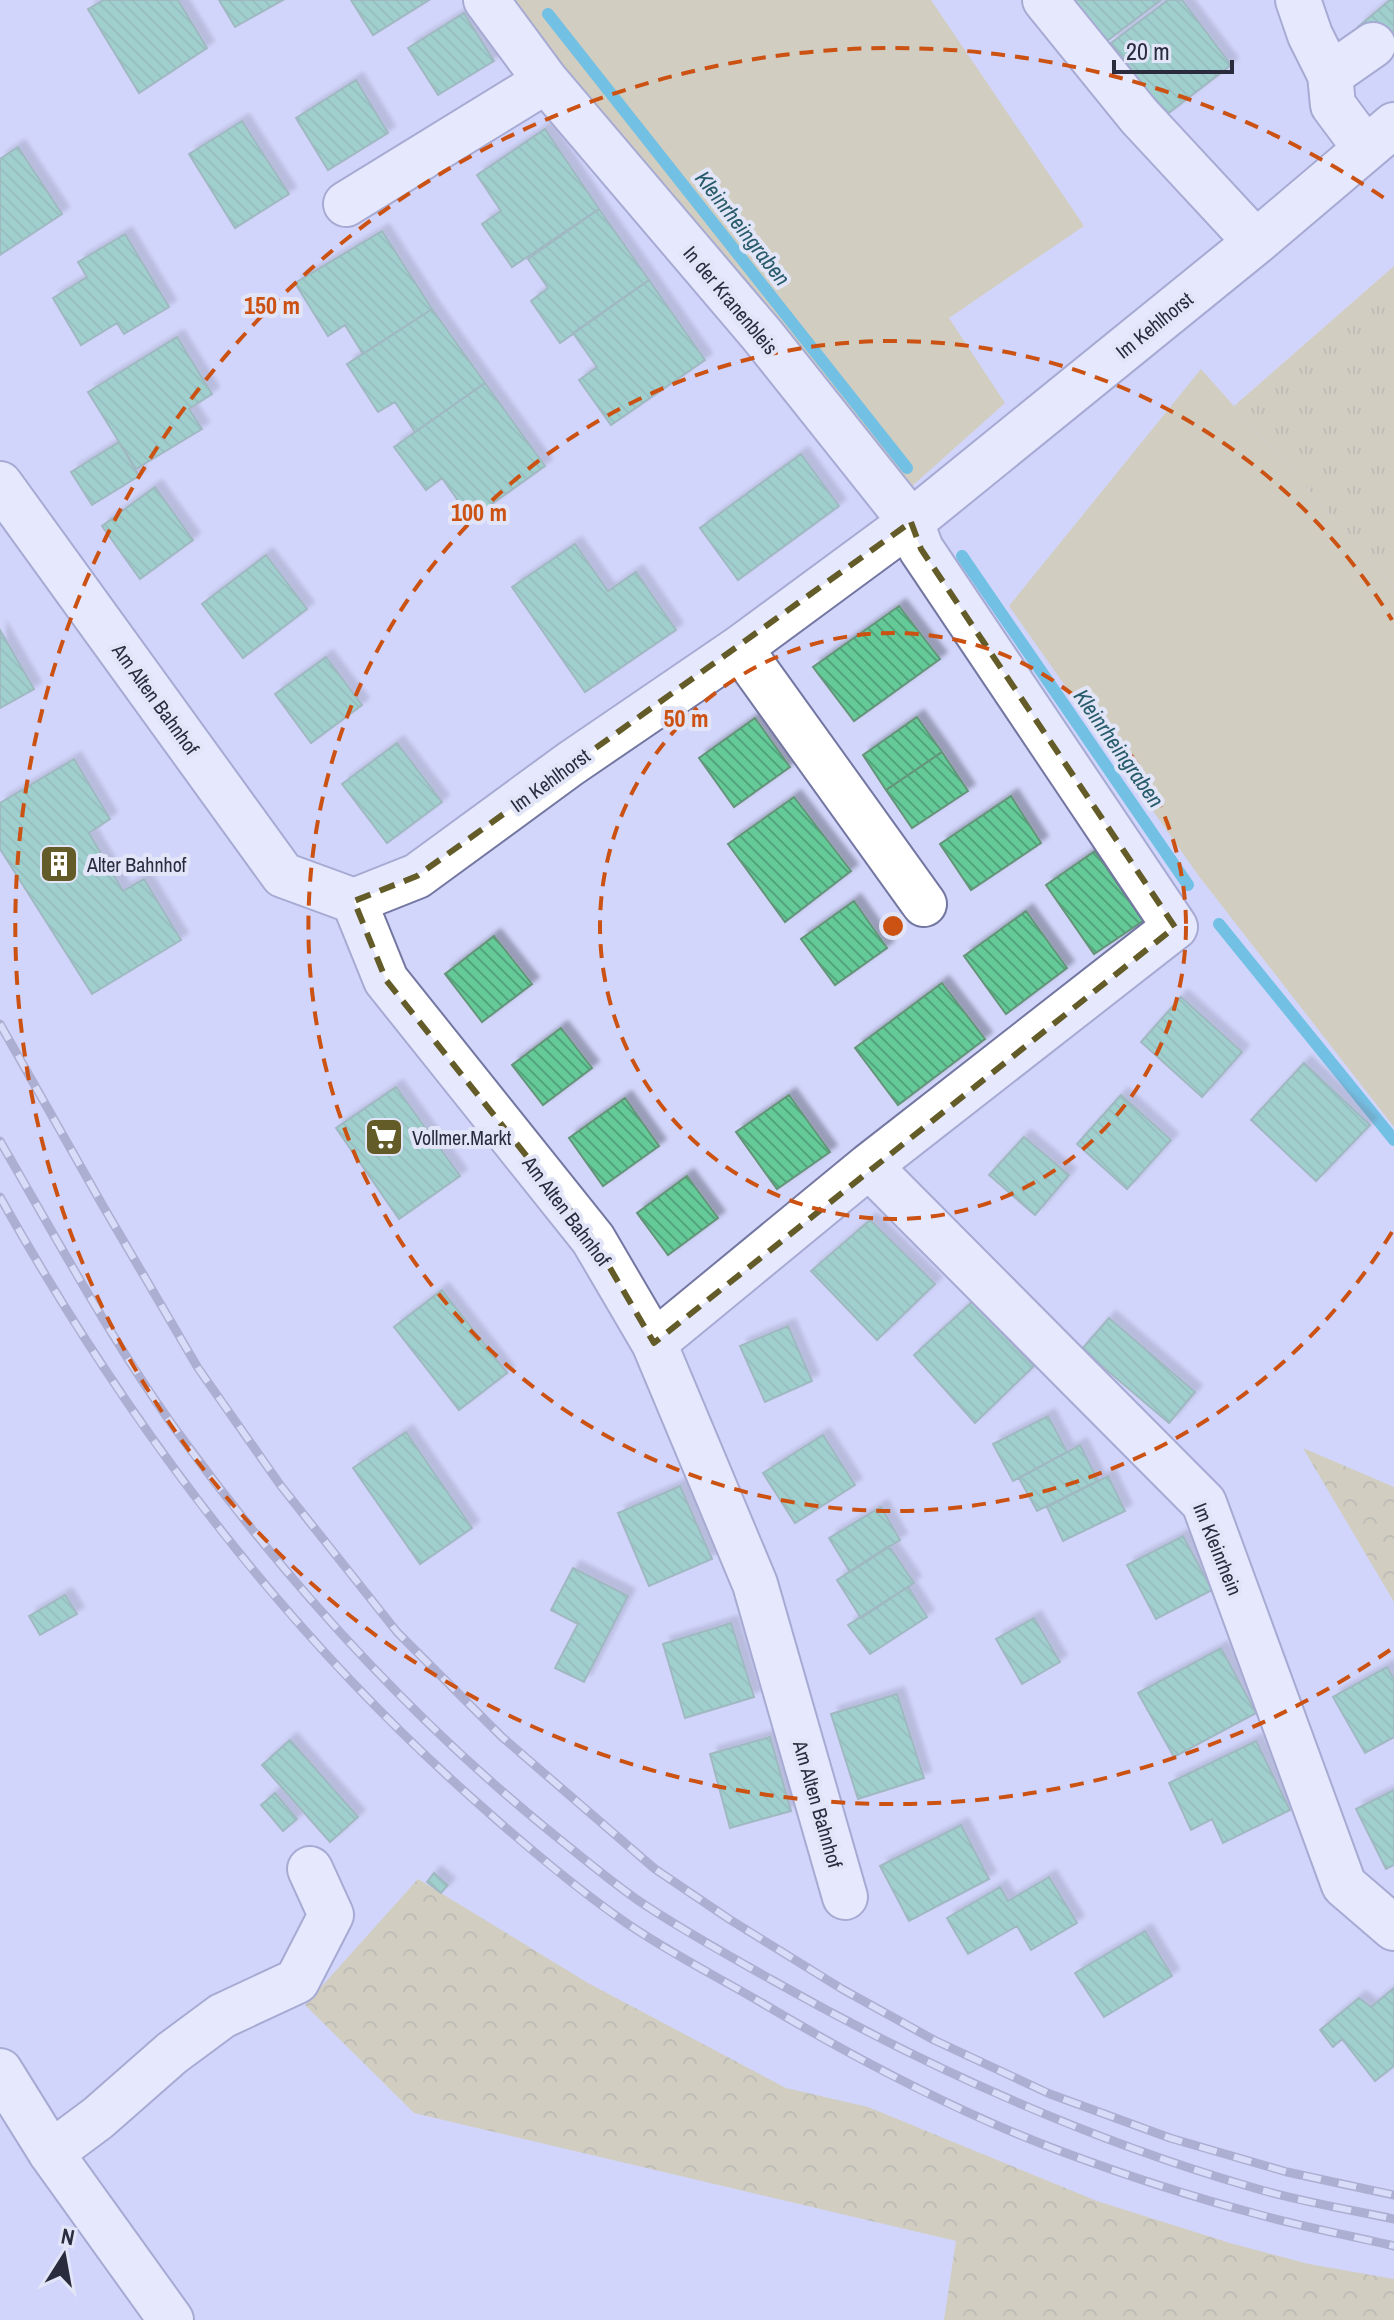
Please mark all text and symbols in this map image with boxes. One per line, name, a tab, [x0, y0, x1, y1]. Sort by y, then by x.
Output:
scale bar	[1114, 24, 1232, 74]
text: 20 m	[1126, 35, 1170, 67]
water label: Kleinrheingraben	[689, 164, 797, 292]
street label: In der Kranenbleis	[678, 240, 784, 360]
street label: Im Kehlhorst	[1110, 285, 1199, 364]
text: 150 m	[244, 289, 300, 321]
text: 100 m	[451, 496, 507, 528]
street label: Am Alten Bahnhof	[106, 637, 206, 760]
water label: Kleinrheingraben	[1067, 683, 1171, 813]
text: 50 m	[664, 702, 708, 734]
street label: Im Kehlhorst	[505, 742, 596, 818]
building icon: Alter Bahnhof	[38, 843, 80, 885]
place label: Alter Bahnhof	[86, 851, 187, 878]
centre of rings	[879, 912, 907, 940]
supermarket icon: Vollmer.Markt	[363, 1116, 405, 1158]
place label: Vollmer.Markt	[412, 1124, 512, 1151]
street label: Am Alten Bahnhof	[516, 1150, 618, 1272]
street label: Im Kleinrhein	[1187, 1499, 1249, 1599]
street label: Am Alten Bahnhof	[787, 1736, 849, 1871]
north arrow	[24, 2216, 104, 2296]
text: N	[59, 2220, 77, 2252]

